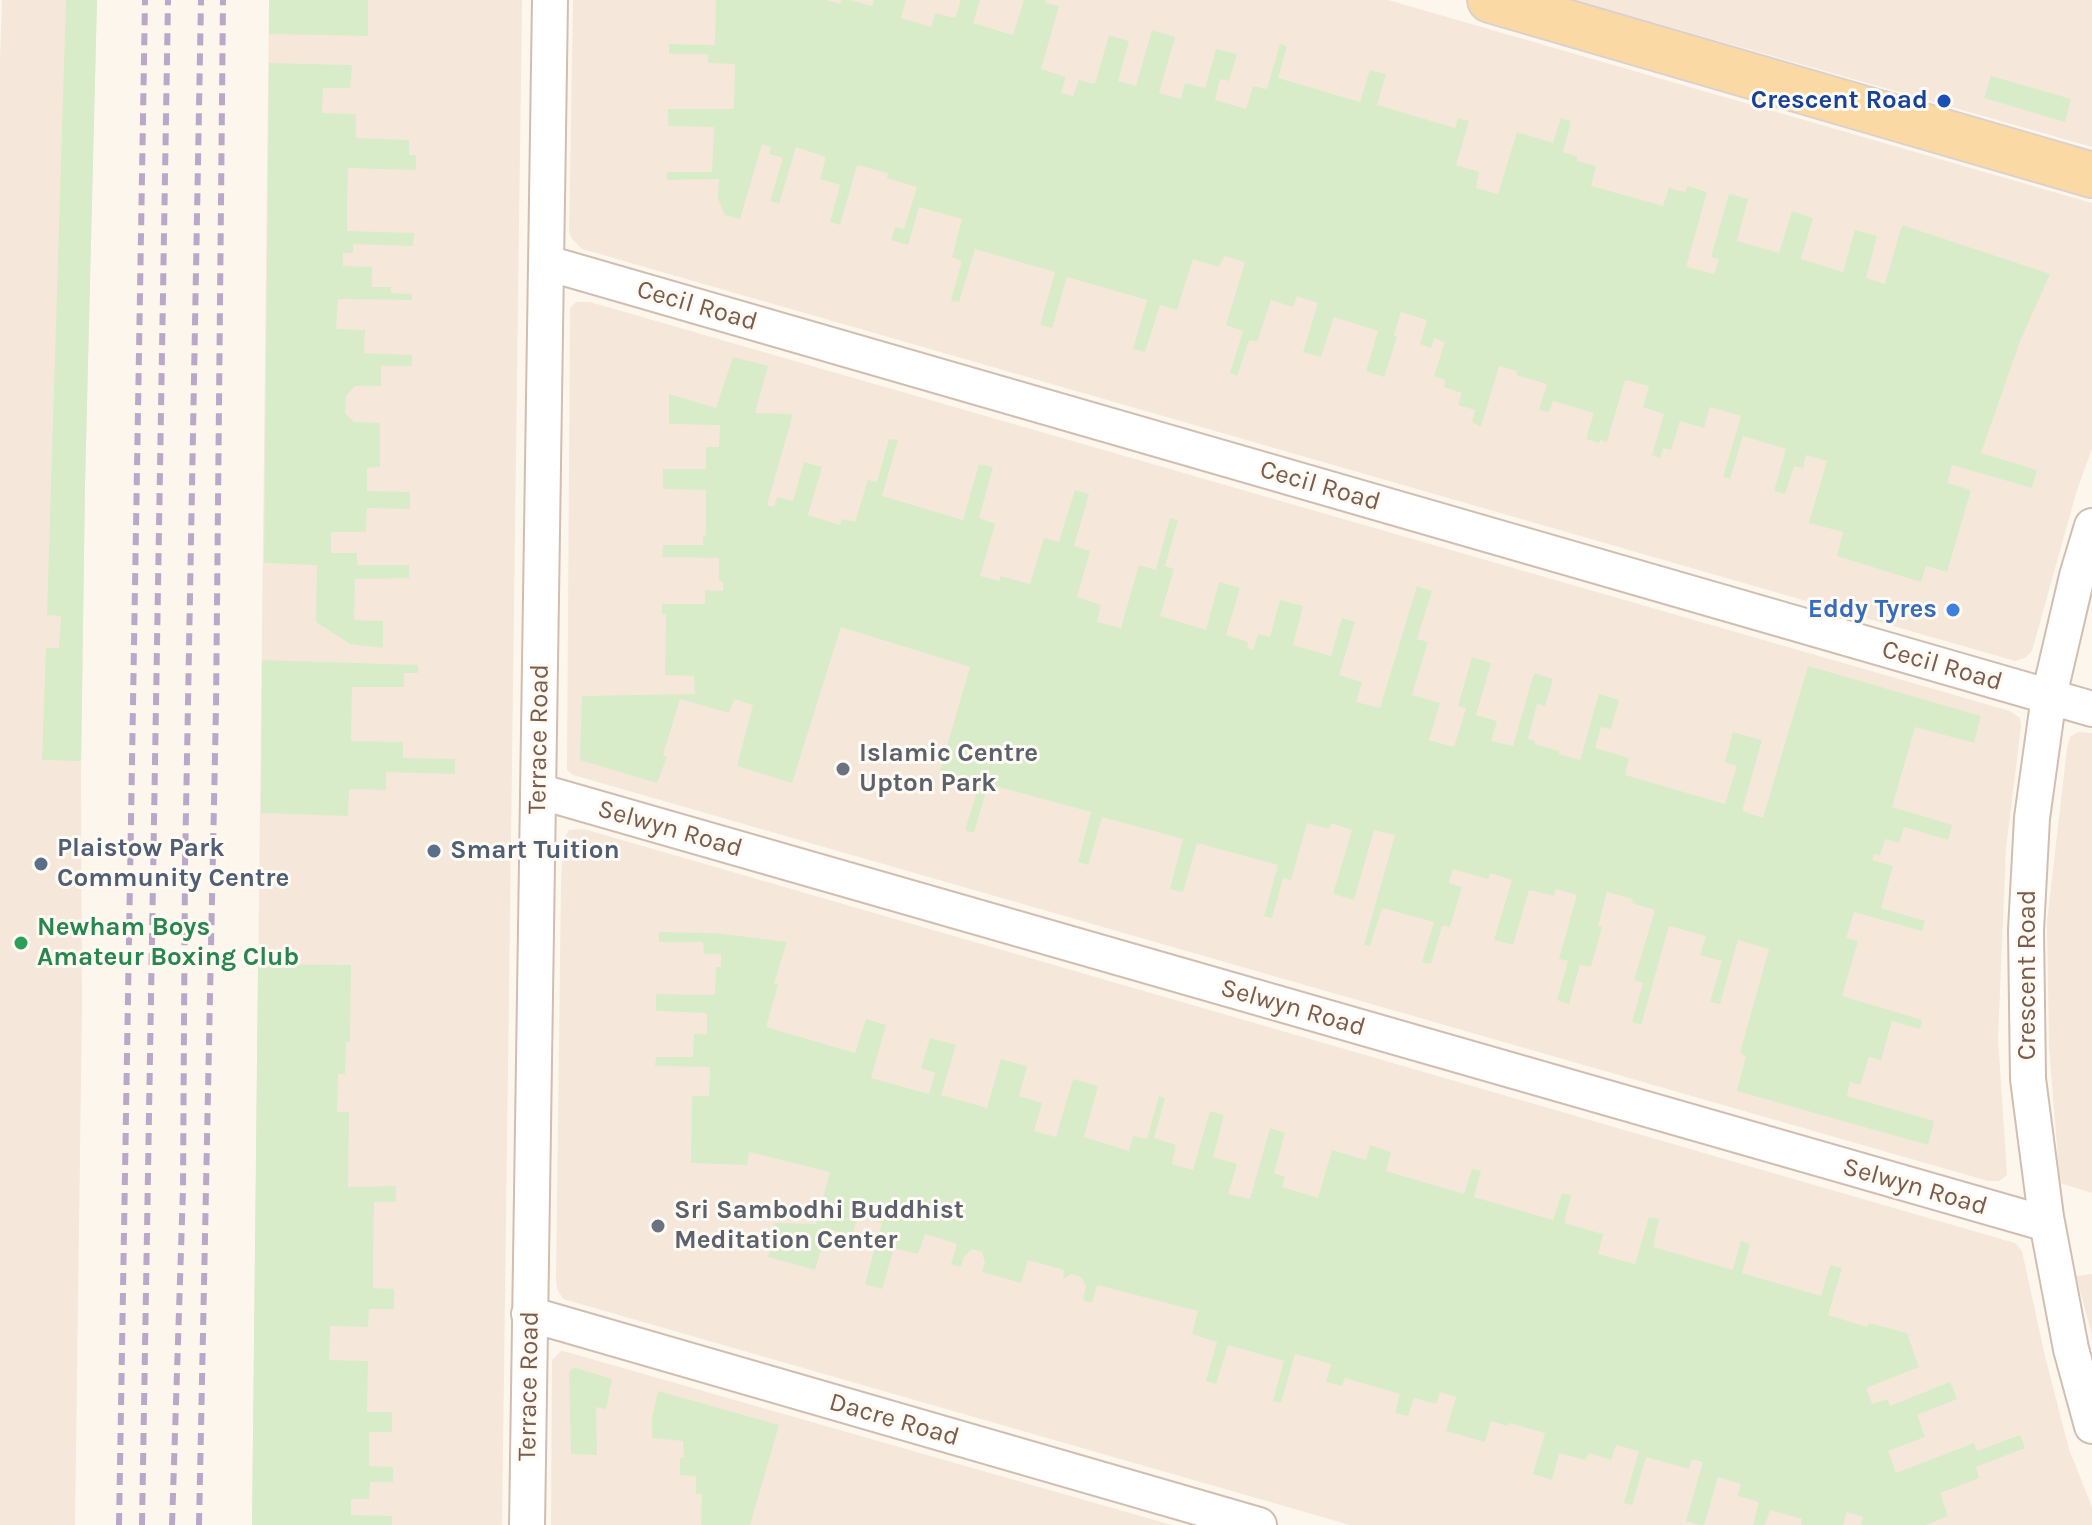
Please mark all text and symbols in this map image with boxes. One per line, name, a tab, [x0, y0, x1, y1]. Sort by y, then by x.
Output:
place label: Crescent Road	[1751, 85, 1928, 117]
marker: Crescent Road	[1935, 92, 1953, 110]
street label: Cecil Road	[633, 274, 761, 338]
street label: Cecil Road	[1256, 454, 1384, 518]
place label: Eddy Tyres	[1808, 594, 1937, 626]
marker: Eddy Tyres	[1944, 601, 1962, 619]
street label: Cecil Road	[1878, 634, 2006, 698]
street label: Terrace Road	[522, 664, 556, 814]
place label: Islamic Centre Upton Park	[859, 738, 1038, 800]
marker: Islamic Centre Upton Park	[834, 760, 852, 778]
street label: Selwyn Road	[594, 793, 746, 865]
place label: Plaistow Park Community Centre	[57, 833, 289, 894]
place label: Smart Tuition	[450, 835, 620, 867]
marker: Smart Tuition	[425, 842, 443, 860]
marker: Plaistow Park Community Centre	[32, 855, 50, 873]
street label: Crescent Road	[2012, 890, 2044, 1060]
place label: Newham Boys Amateur Boxing Club	[37, 912, 299, 974]
marker: Newham Boys Amateur Boxing Club	[12, 934, 30, 952]
street label: Selwyn Road	[1217, 972, 1369, 1044]
street label: Selwyn Road	[1839, 1151, 1991, 1223]
place label: Sri Sambodhi Buddhist Meditation Center	[674, 1195, 964, 1256]
marker: Sri Sambodhi Buddhist Meditation Center	[649, 1217, 667, 1235]
street label: Terrace Road	[512, 1311, 546, 1461]
street label: Dacre Road	[825, 1387, 963, 1453]

